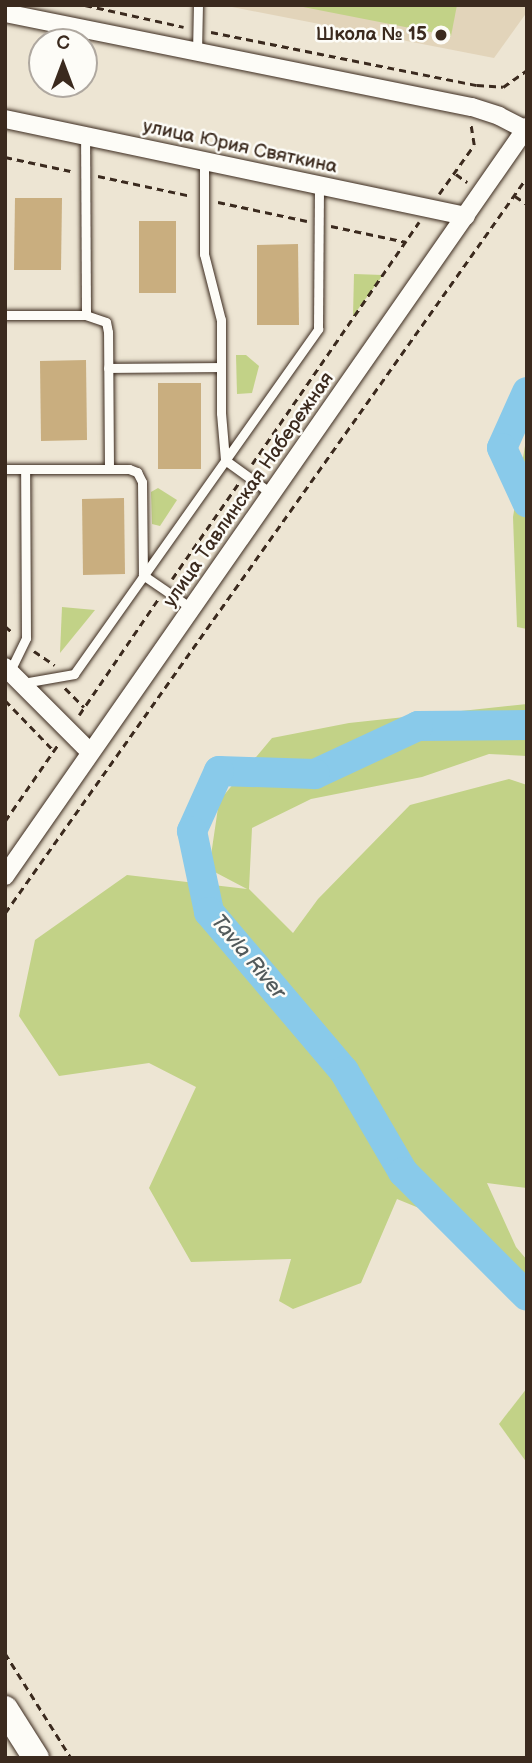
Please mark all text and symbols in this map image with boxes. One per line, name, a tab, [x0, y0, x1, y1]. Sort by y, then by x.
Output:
place label: Школа № 15	[316, 24, 427, 46]
marker: Школа № 15	[433, 27, 449, 43]
north arrow	[28, 28, 98, 98]
text: С	[56, 32, 70, 55]
street label: улица Юрия Святкина	[141, 115, 339, 179]
street label: улица Тавлинская Набережная	[159, 368, 339, 612]
water label: Tavla River	[205, 910, 291, 1004]

